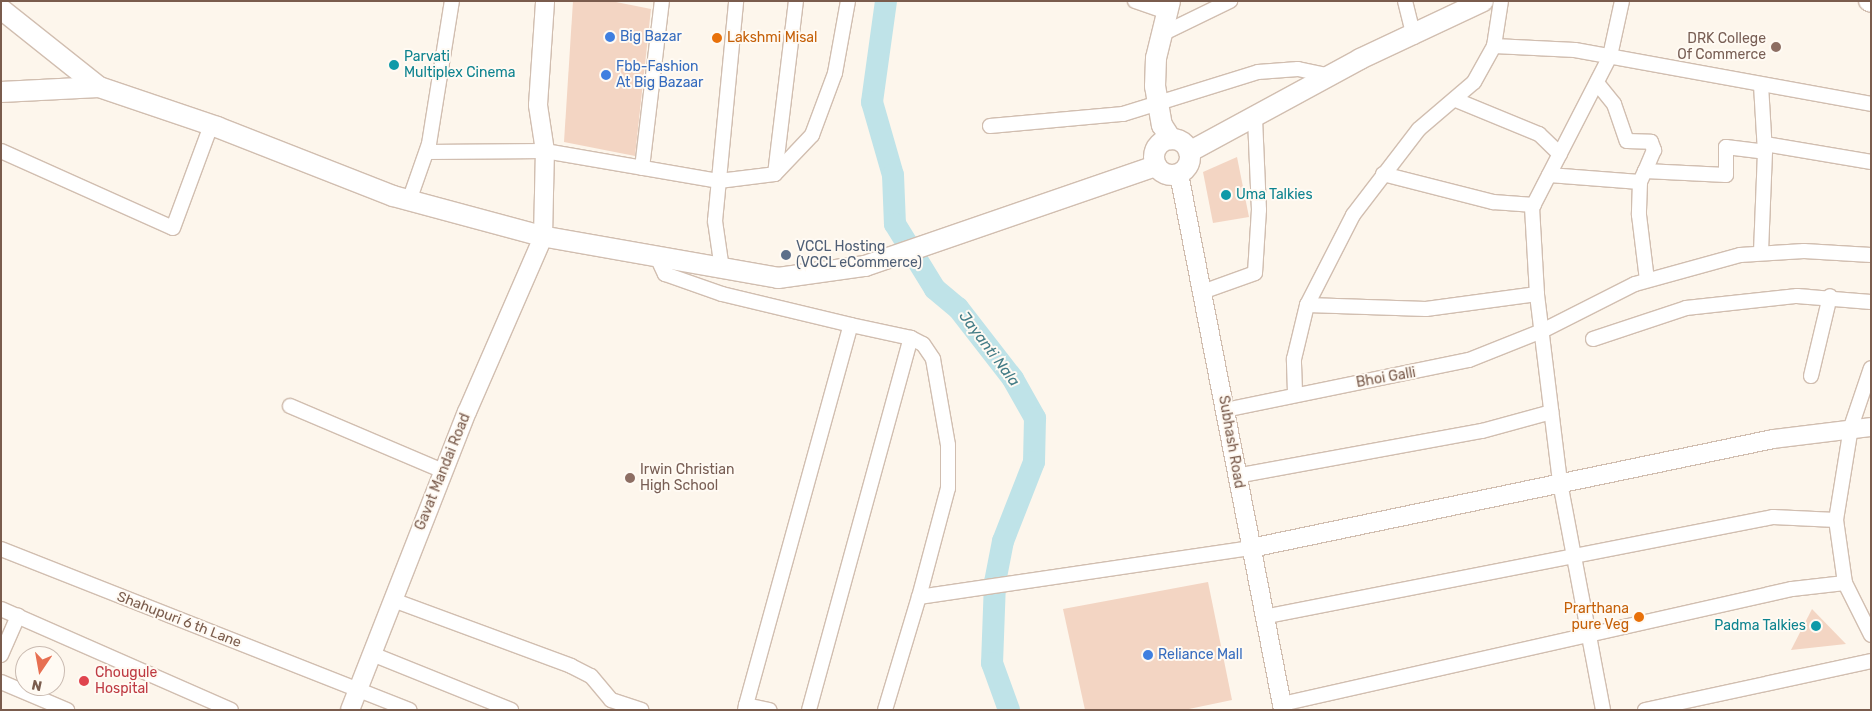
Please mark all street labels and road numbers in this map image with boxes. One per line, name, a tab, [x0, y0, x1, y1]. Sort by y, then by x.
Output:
street label: Bhoi Galli	[1355, 365, 1417, 391]
street label: Subhash Road	[1215, 394, 1247, 490]
street label: Gavat Mandai Road	[412, 411, 474, 533]
street label: Shahupuri 6 th Lane	[114, 588, 244, 652]

